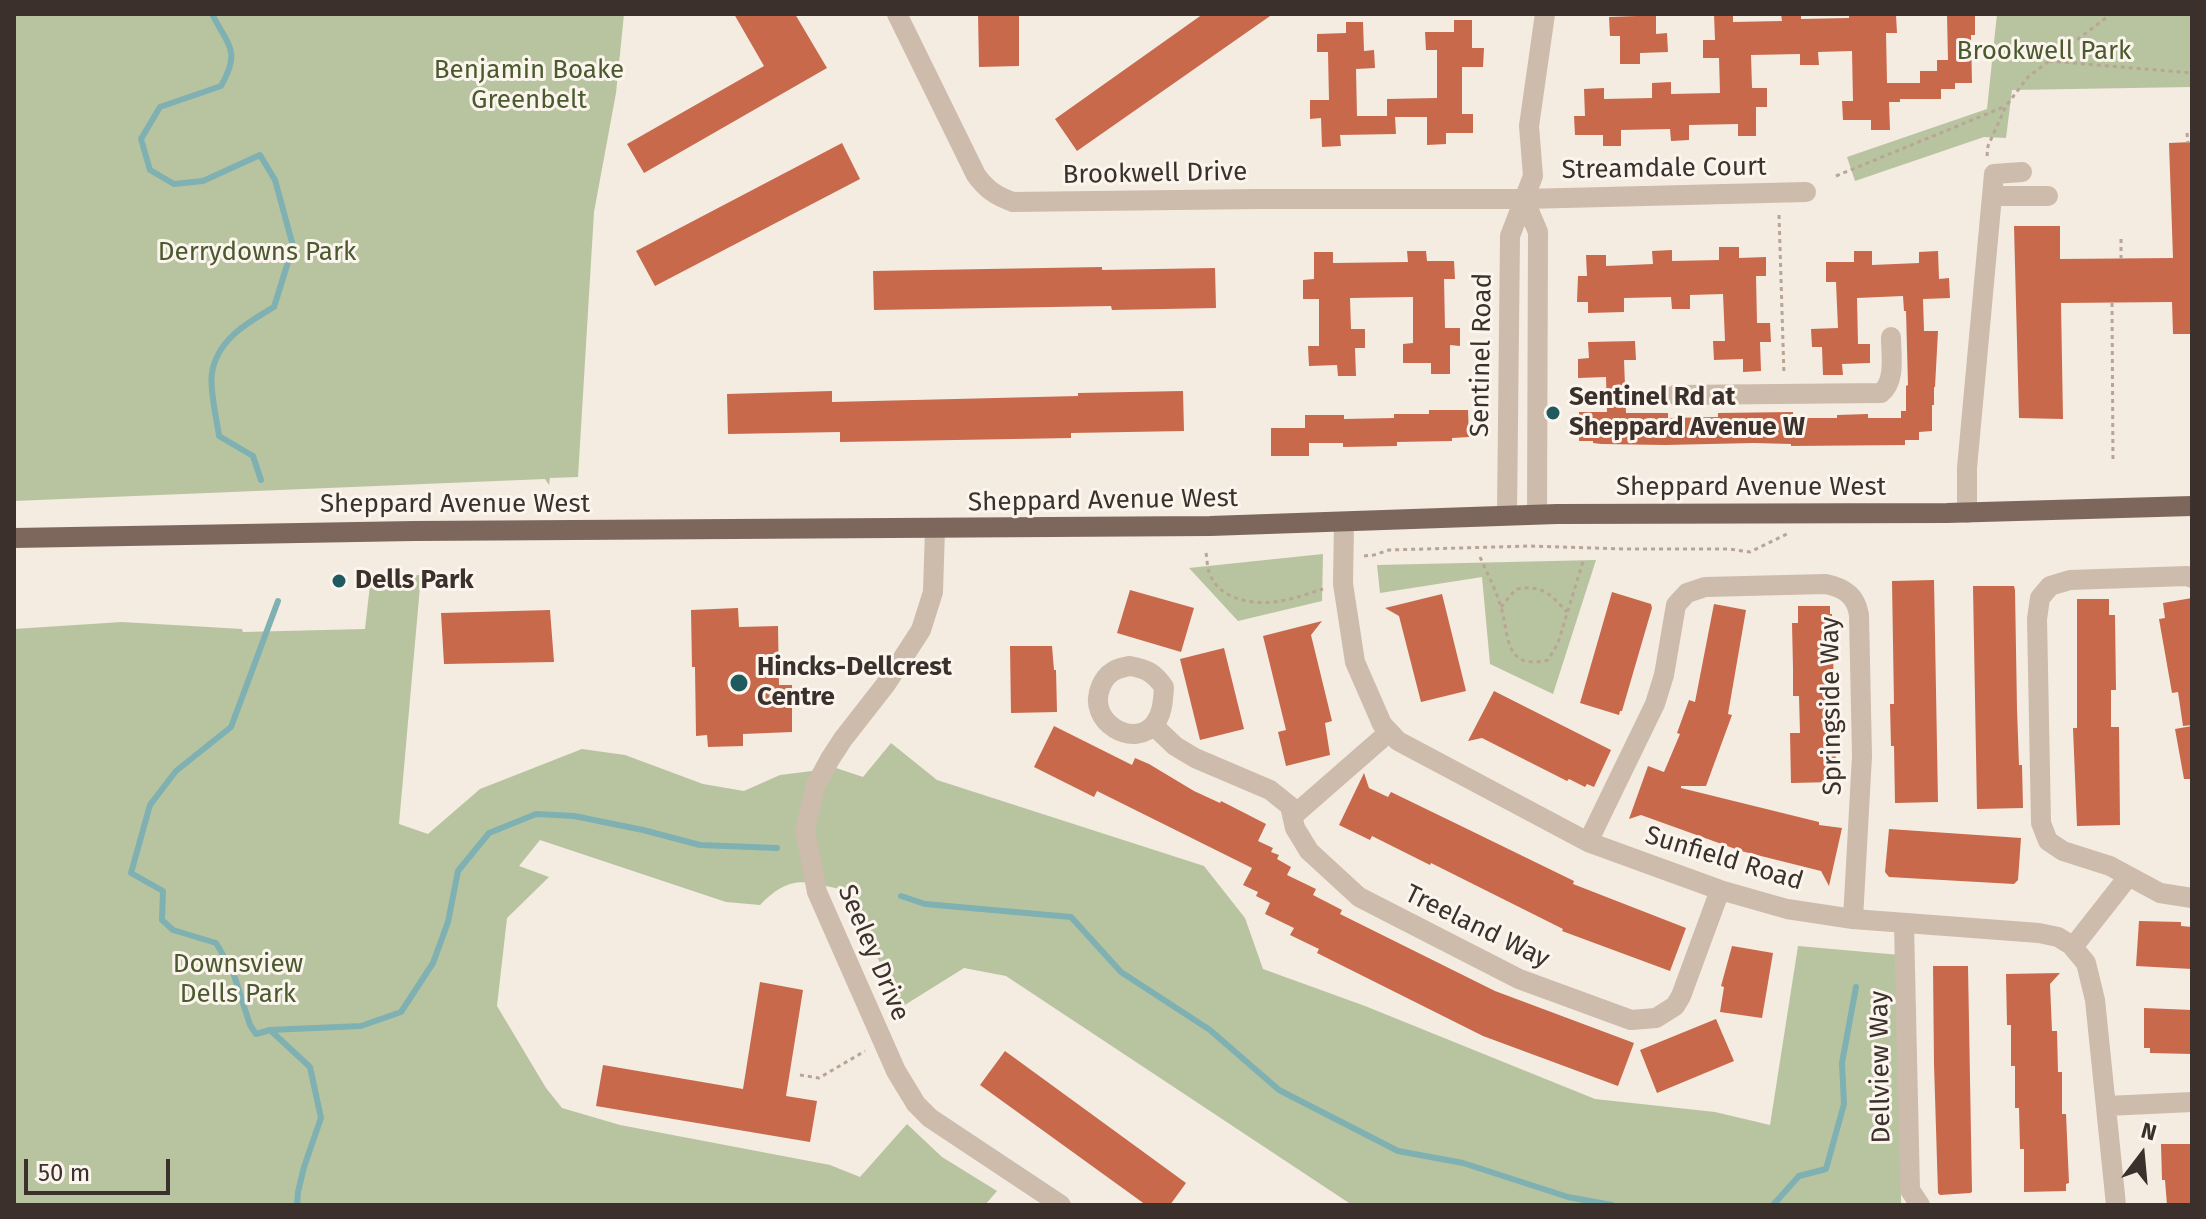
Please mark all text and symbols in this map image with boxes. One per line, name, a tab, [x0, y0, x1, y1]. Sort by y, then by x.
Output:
park label: Brookwell Park	[1957, 36, 2131, 68]
park label: Benjamin Boake Greenbelt	[434, 55, 624, 116]
street label: Streamdale Court	[1561, 152, 1767, 186]
street label: Brookwell Drive	[1062, 157, 1248, 191]
park label: Derrydowns Park	[158, 237, 356, 269]
street label: Sentinel Road	[1465, 273, 1499, 437]
place label: Sentinel Rd at Sheppard Avenue W	[1569, 382, 1805, 444]
marker: Sentinel Rd at Sheppard Avenue W	[1544, 404, 1562, 422]
street label: Sheppard Avenue West	[1616, 472, 1886, 504]
street label: Sheppard Avenue West	[968, 483, 1238, 519]
street label: Sheppard Avenue West	[320, 489, 590, 521]
place label: Dells Park	[355, 565, 474, 597]
marker: Dells Park	[330, 572, 348, 590]
street label: Springside Way	[1815, 616, 1849, 796]
place label: Hincks-Dellcrest Centre	[757, 652, 952, 714]
marker: Hincks-Dellcrest Centre	[728, 672, 750, 694]
street label: Sunfield Road	[1641, 820, 1807, 898]
street label: Treeland Way	[1400, 879, 1554, 975]
street label: Seeley Drive	[830, 880, 916, 1026]
park label: Downsview Dells Park	[173, 949, 303, 1010]
street label: Dellview Way	[1864, 990, 1898, 1144]
north arrow	[2102, 1115, 2182, 1195]
text: N	[2138, 1116, 2159, 1146]
scale bar	[28, 1143, 174, 1193]
text: 50 m	[38, 1159, 90, 1187]

